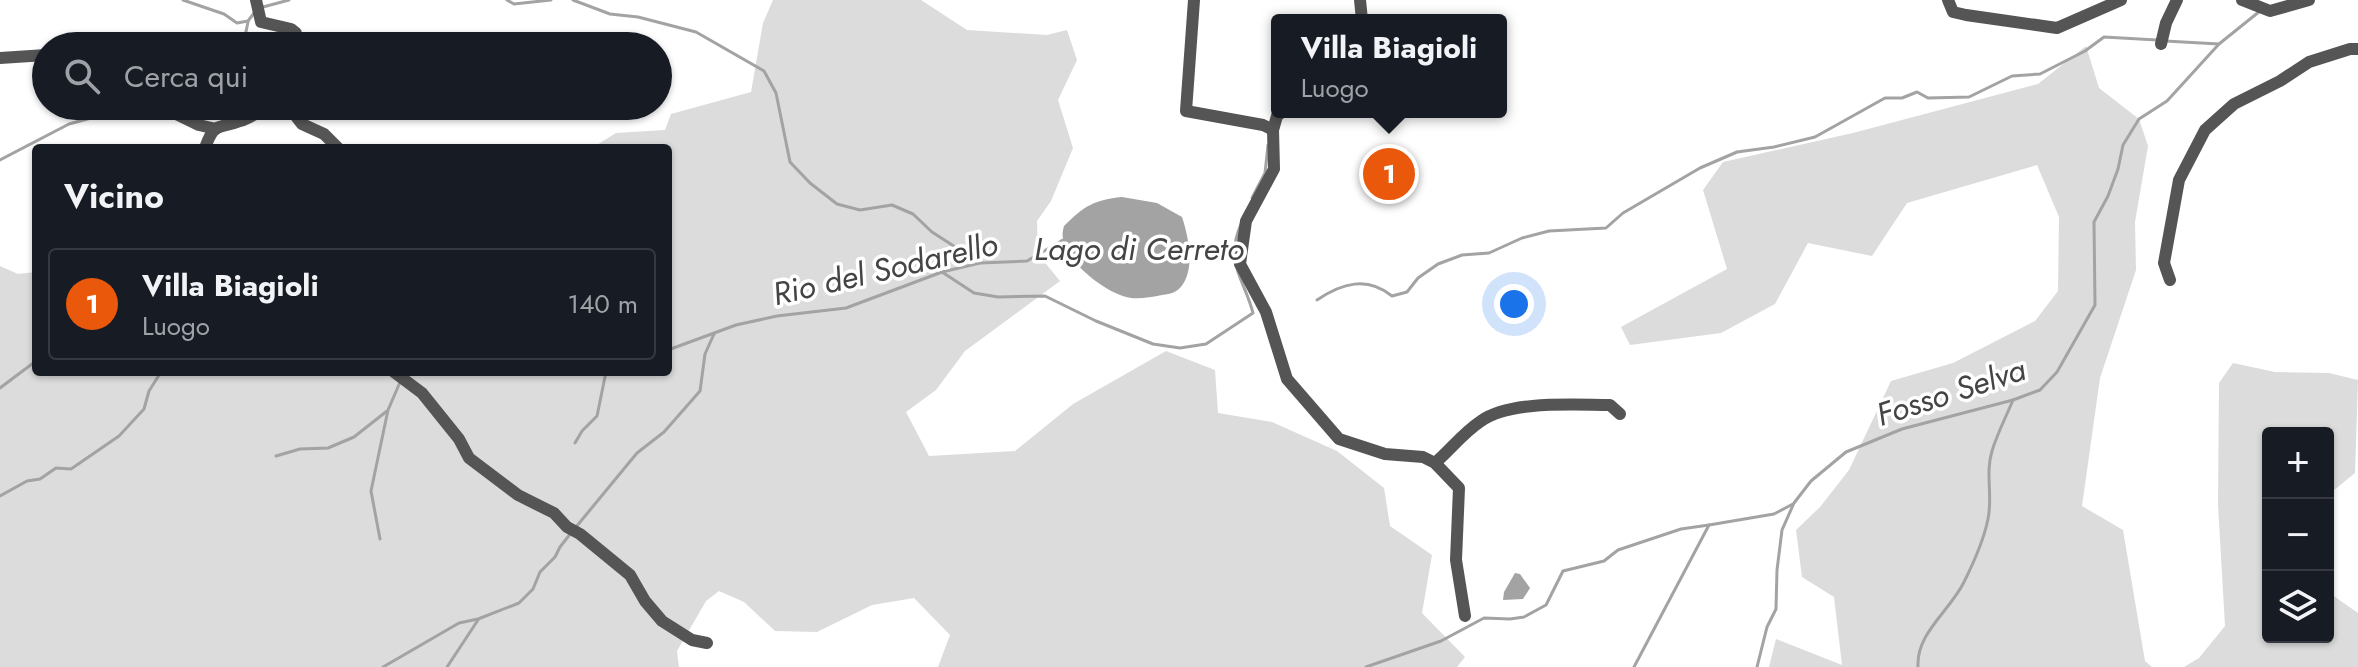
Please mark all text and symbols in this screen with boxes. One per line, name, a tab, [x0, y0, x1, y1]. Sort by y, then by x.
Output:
popup	[1271, 14, 1507, 118]
text: Villa Biagioli	[1301, 26, 1477, 69]
search box	[32, 32, 672, 120]
icon: search	[60, 54, 104, 98]
text: Cerca qui	[124, 55, 248, 98]
text: Luogo	[1301, 69, 1369, 107]
pin: 1	[1363, 144, 1415, 204]
text: Vicino	[64, 172, 164, 221]
water label: Rio del Sodarello	[768, 221, 1002, 317]
water label: Lago di Cerreto	[1034, 226, 1244, 272]
text: Villa Biagioli	[142, 264, 319, 307]
your location	[1494, 284, 1534, 324]
text: 1	[85, 285, 99, 323]
text: 140 m	[567, 285, 638, 323]
text: Luogo	[142, 307, 210, 345]
water label: Fosso Selva	[1870, 346, 2032, 438]
map controls	[2262, 427, 2334, 643]
button: +	[2262, 427, 2334, 499]
button: −	[2262, 499, 2334, 571]
button: layers	[2262, 571, 2334, 643]

